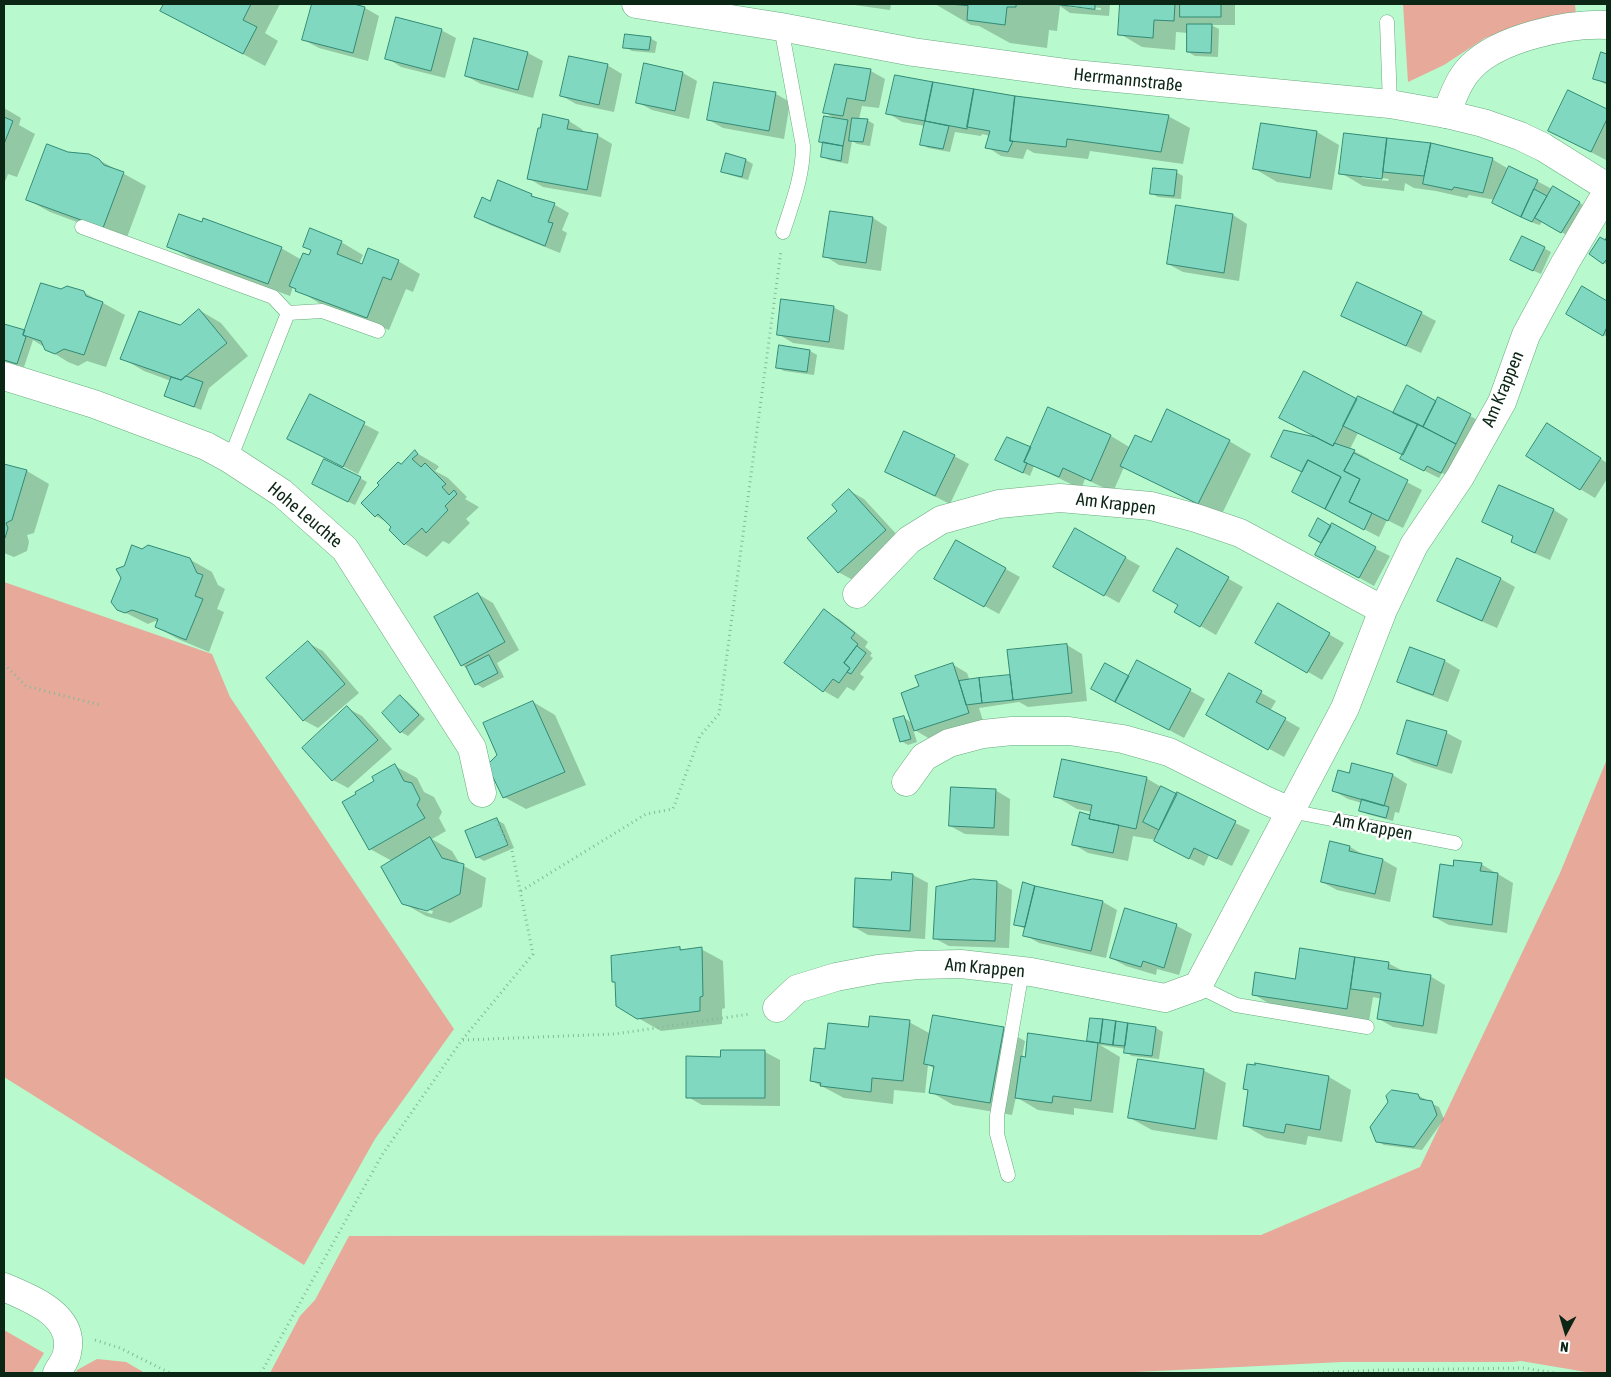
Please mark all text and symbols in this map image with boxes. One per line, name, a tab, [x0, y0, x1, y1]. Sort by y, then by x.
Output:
street label: Herrmannstraße	[1072, 64, 1184, 96]
street label: Am Krappen	[1477, 348, 1529, 430]
street label: Hohe Leuchte	[263, 478, 347, 552]
street label: Am Krappen	[1075, 488, 1157, 520]
street label: Am Krappen	[1332, 809, 1414, 845]
street label: Am Krappen	[944, 954, 1026, 982]
north arrow	[1541, 1307, 1591, 1357]
text: N	[1559, 1339, 1569, 1355]

